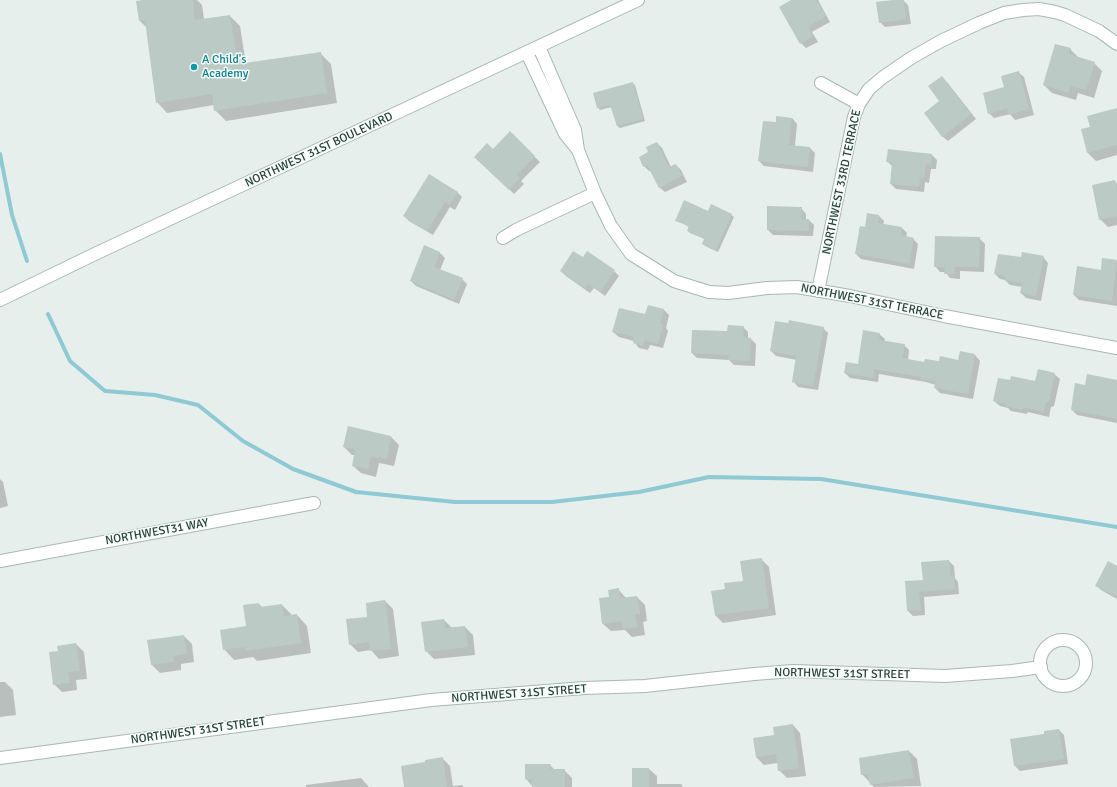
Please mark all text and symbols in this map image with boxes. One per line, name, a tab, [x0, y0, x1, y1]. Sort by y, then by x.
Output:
place label: A Child's Academy	[202, 53, 248, 81]
marker: A Child's Academy	[189, 62, 199, 72]
street label: NORTHWEST 33RD TERRACE	[820, 108, 864, 256]
street label: NORTHWEST 31ST BOULEVARD	[243, 109, 395, 191]
street label: NORTHWEST 31ST TERRACE	[799, 281, 945, 323]
street label: NORTHWEST31 WAY	[104, 516, 210, 548]
street label: NORTHWEST 31ST STREET	[774, 666, 910, 682]
street label: NORTHWEST 31ST STREET	[451, 682, 587, 706]
street label: NORTHWEST 31ST STREET	[130, 714, 266, 748]

